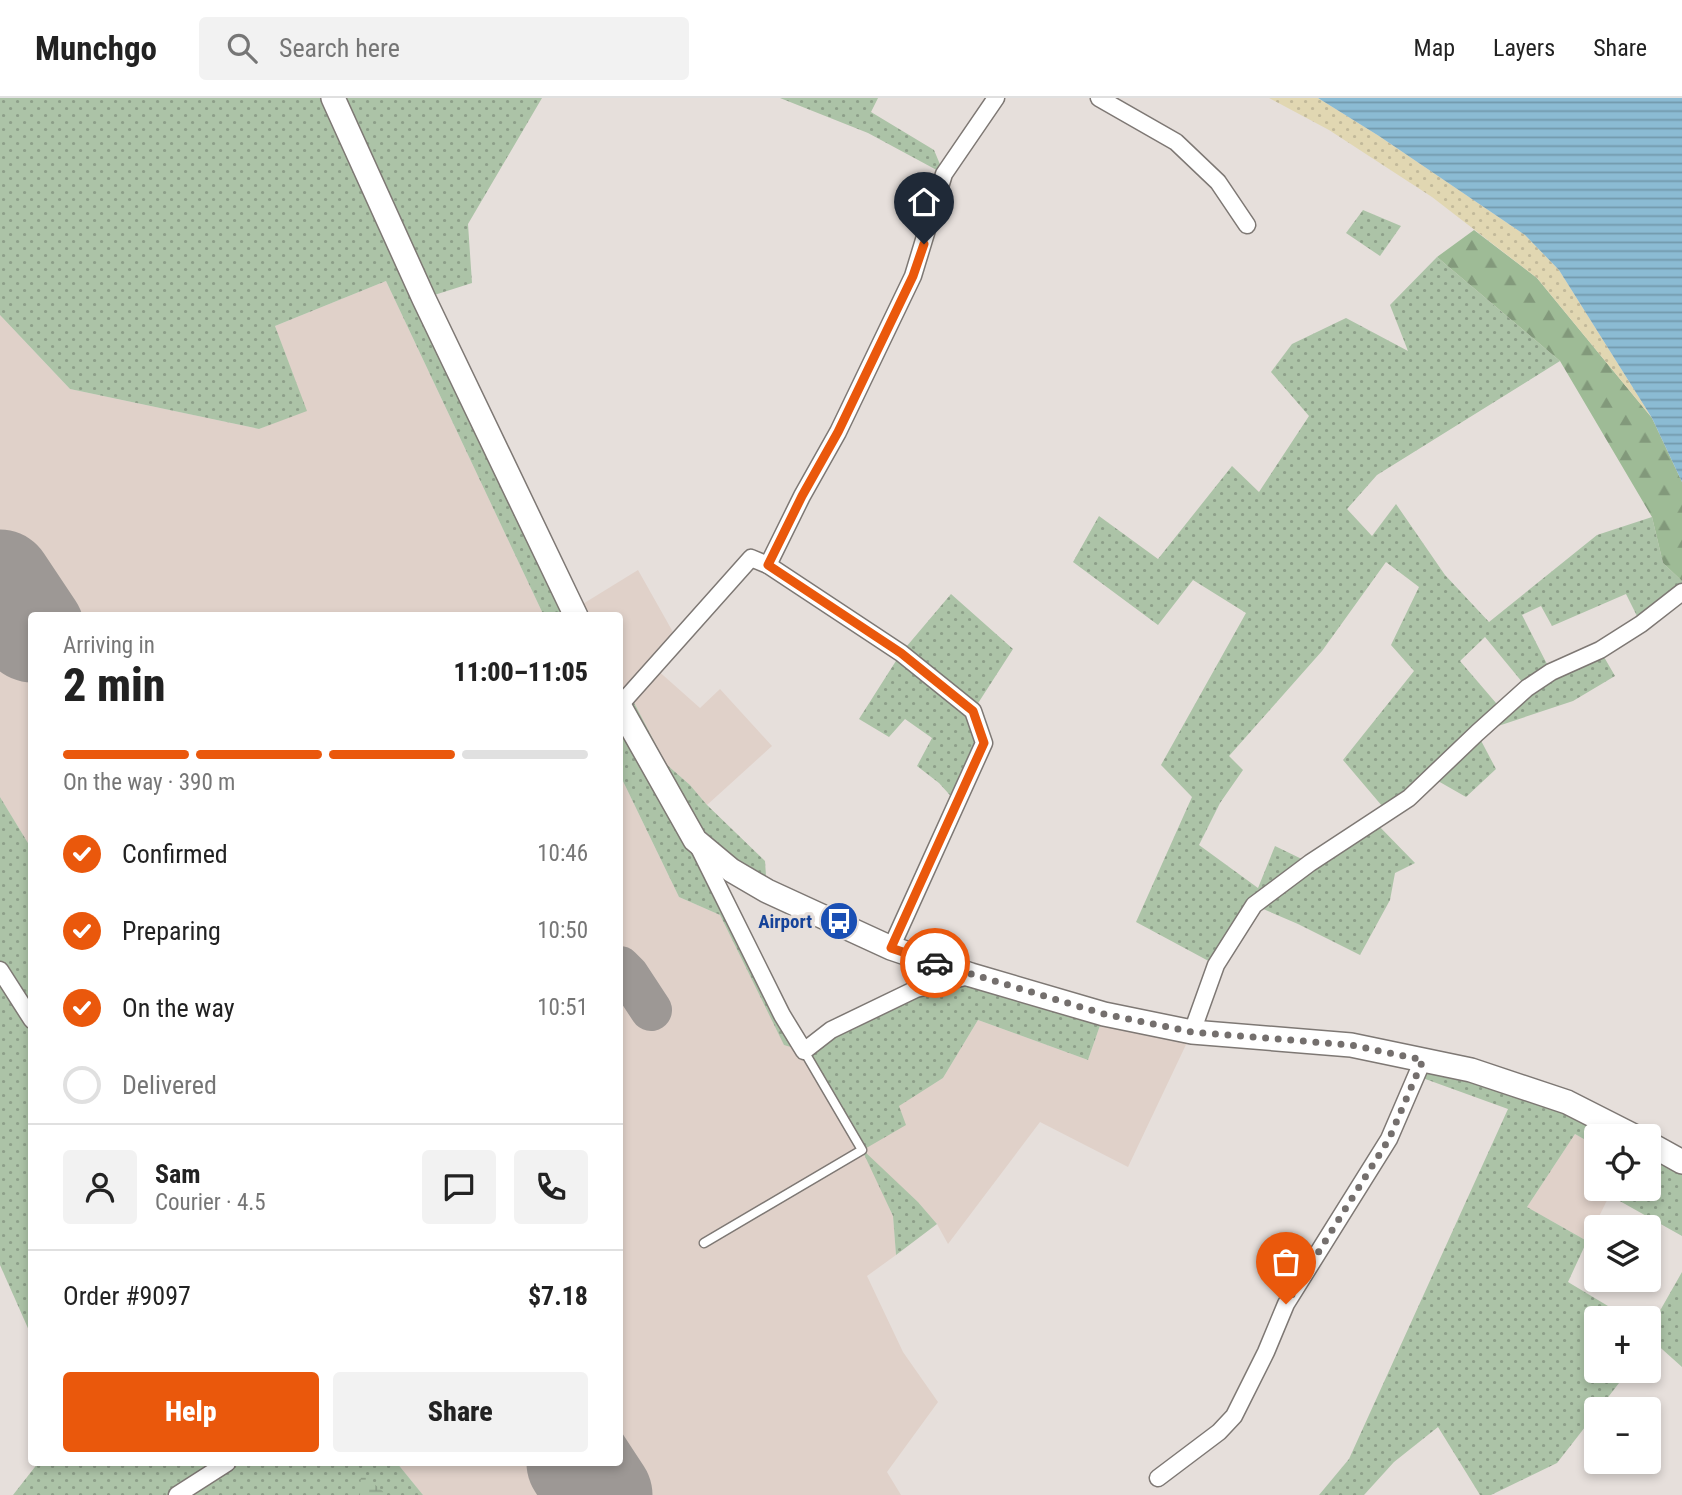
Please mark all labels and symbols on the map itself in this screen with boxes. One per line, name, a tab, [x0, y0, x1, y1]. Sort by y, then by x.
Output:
pin	[894, 172, 954, 244]
bus stop icon: Airport	[818, 900, 860, 942]
place label: Airport	[758, 910, 812, 933]
courier	[900, 928, 970, 998]
pin	[1256, 1232, 1316, 1304]

